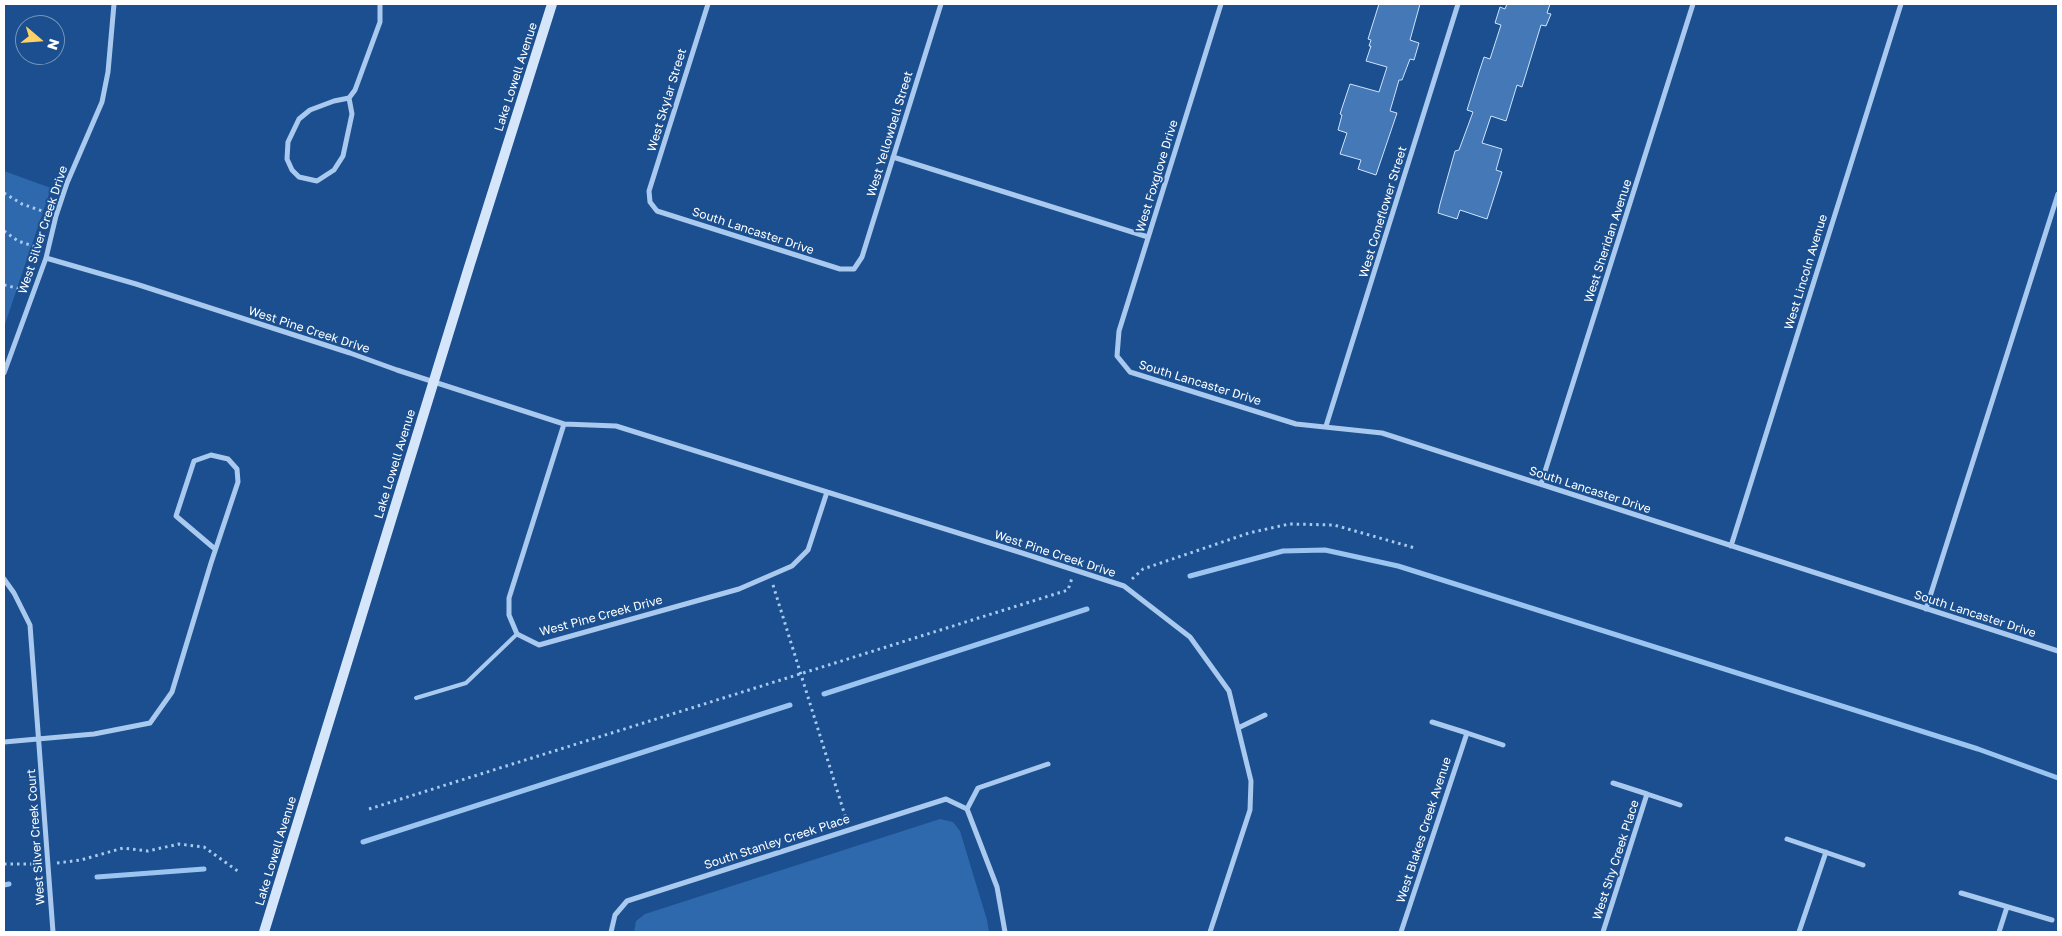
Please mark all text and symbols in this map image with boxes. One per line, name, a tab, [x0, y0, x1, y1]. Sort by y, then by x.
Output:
north arrow	[15, 15, 65, 65]
street label: Lake Lowell Avenue	[492, 21, 540, 133]
text: N	[44, 37, 64, 52]
street label: West Skylar Street	[644, 47, 690, 153]
street label: West Yellowbell Street	[864, 69, 916, 199]
street label: West Foxglove Drive	[1133, 118, 1181, 234]
street label: West Coneflower Street	[1356, 145, 1410, 279]
street label: West Silver Creek Drive	[15, 164, 71, 296]
street label: West Sheridan Avenue	[1581, 177, 1635, 305]
street label: South Lancaster Drive	[690, 204, 816, 258]
street label: West Lincoln Avenue	[1782, 213, 1830, 331]
street label: West Pine Creek Drive	[247, 304, 371, 356]
street label: South Lancaster Drive	[1137, 358, 1263, 408]
street label: Lake Lowell Avenue	[372, 408, 418, 520]
street label: South Lancaster Drive	[1527, 463, 1653, 517]
street label: West Pine Creek Drive	[993, 528, 1117, 580]
street label: South Lancaster Drive	[1912, 587, 2038, 641]
street label: West Pine Creek Drive	[538, 593, 664, 639]
street label: West Blakes Creek Avenue	[1394, 755, 1454, 905]
street label: West Silver Creek Court	[24, 768, 48, 906]
street label: Lake Lowell Avenue	[253, 795, 299, 907]
street label: West Shy Creek Place	[1590, 798, 1642, 922]
street label: South Stanley Creek Place	[702, 812, 852, 872]

